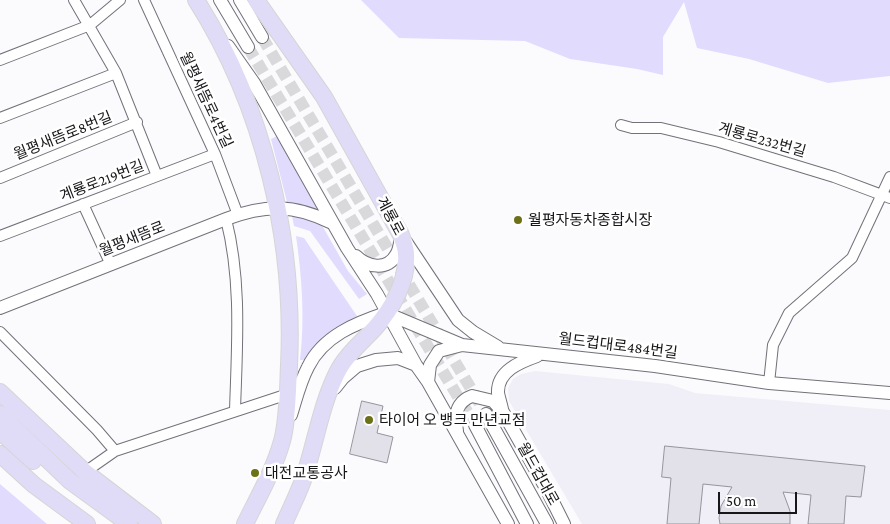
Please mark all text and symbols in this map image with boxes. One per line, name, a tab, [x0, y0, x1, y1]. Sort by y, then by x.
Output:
street label: 월평새뜸로4번길	[176, 49, 236, 151]
street label: 월평새뜸로8번길	[11, 108, 115, 164]
street label: 계룡로232번길	[716, 119, 808, 161]
street label: 계룡로219번길	[57, 157, 147, 205]
street label: 계룡로	[372, 193, 408, 239]
place label: 월평자동차종합시장	[528, 211, 652, 229]
marker: 월평자동차종합시장	[512, 214, 524, 226]
street label: 월평새뜸로	[97, 218, 167, 260]
street label: 월드컵대로484번길	[557, 330, 679, 362]
place label: 타이어 오 뱅크 만년교점	[379, 411, 525, 429]
marker: 타이어 오 뱅크 만년교점	[363, 414, 375, 426]
street label: 월드컵대로	[513, 439, 563, 509]
place label: 대전교통공사	[265, 464, 348, 482]
marker: 대전교통공사	[249, 467, 261, 479]
scale bar	[720, 482, 799, 514]
text: 50 m	[726, 493, 756, 509]

